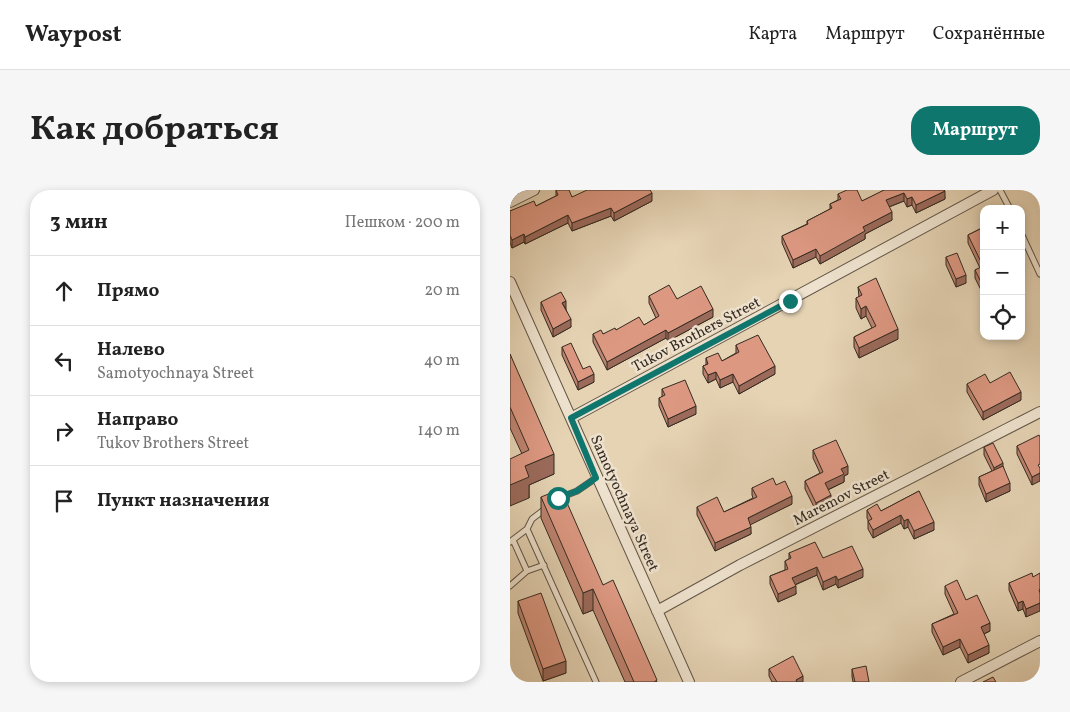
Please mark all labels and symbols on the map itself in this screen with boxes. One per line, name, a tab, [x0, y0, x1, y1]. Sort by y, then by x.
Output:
route end	[779, 290, 802, 313]
street label: Tukov Brothers Street	[629, 293, 765, 378]
street label: Samotyochnaya Street	[584, 432, 663, 575]
street label: Maremov Street	[790, 465, 894, 532]
route start	[547, 487, 570, 510]

